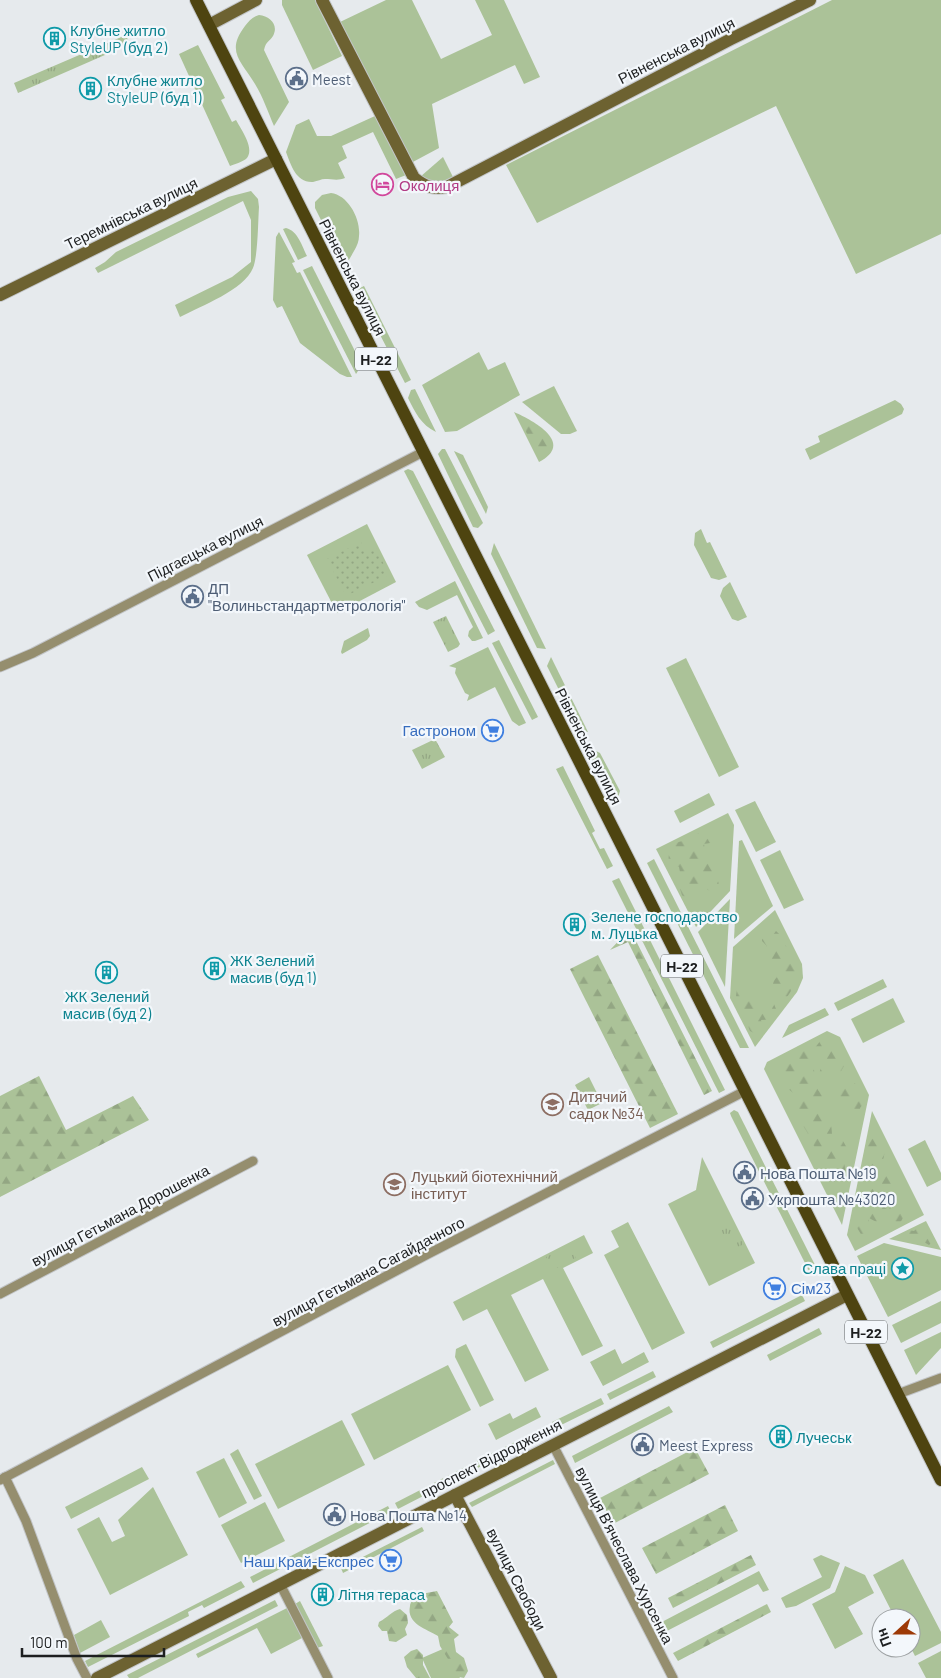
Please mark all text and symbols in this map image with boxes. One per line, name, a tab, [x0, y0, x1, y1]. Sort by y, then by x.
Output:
street label: Рівненська вулиця	[615, 13, 737, 87]
place label: Клубне житло StyleUP (буд 2)	[70, 21, 167, 56]
building icon: Клубне житло StyleUP (буд 2)	[42, 27, 66, 51]
public building icon: Meest	[284, 67, 308, 91]
place label: Meest	[312, 70, 351, 88]
place label: Клубне житло StyleUP (буд 1)	[107, 71, 203, 106]
building icon: Клубне житло StyleUP (буд 1)	[79, 77, 103, 101]
street label: Теремнівська вулиця	[62, 173, 200, 253]
hotel icon: Околиця	[371, 173, 395, 197]
place label: Околиця	[399, 176, 459, 194]
street label: Рівненська вулиця	[316, 216, 390, 338]
road number: Н-22	[355, 348, 397, 370]
street label: Підгаєцька вулиця	[144, 511, 266, 585]
place label: ДП "Волиньстандартметрологія"	[208, 579, 406, 614]
public building icon: ДП "Волиньстандартметрологія"	[180, 585, 204, 609]
street label: Рівненська вулиця	[552, 685, 626, 807]
supermarket icon: Гастроном	[480, 718, 504, 742]
place label: Гастроном	[402, 721, 476, 739]
place label: Зелене господарство м. Луцька	[591, 907, 738, 942]
building icon: Зелене господарство м. Луцька	[563, 913, 587, 937]
place label: ЖК Зелений масив (буд 1)	[230, 951, 316, 986]
road number: Н-22	[661, 954, 703, 978]
building icon: ЖК Зелений масив (буд 1)	[202, 957, 226, 981]
building icon: ЖК Зелений масив (буд 2)	[95, 961, 119, 985]
place label: ЖК Зелений масив (буд 2)	[63, 987, 151, 1022]
place label: Дитячий садок №34	[569, 1087, 644, 1122]
school or university icon: Дитячий садок №34	[541, 1093, 565, 1117]
street label: вулиця Гетьмана Дорошенка	[28, 1160, 213, 1270]
public building icon: Нова Пошта №19	[732, 1161, 756, 1185]
place label: Нова Пошта №19	[760, 1164, 877, 1182]
place label: Луцький біотехнічний інститут	[411, 1167, 558, 1202]
school or university icon: Луцький біотехнічний інститут	[383, 1173, 407, 1197]
public building icon: Укрпошта №43020	[740, 1187, 764, 1211]
place label: Укрпошта №43020	[768, 1190, 895, 1208]
street label: вулиця Гетьмана Сагайдачного	[269, 1212, 467, 1330]
place icon: Слава праці	[890, 1256, 914, 1280]
place label: Слава праці	[802, 1259, 886, 1277]
supermarket icon: Сім23	[763, 1276, 787, 1300]
place label: Сім23	[791, 1279, 831, 1297]
road number: Н-22	[845, 1320, 887, 1344]
street label: проспект Відродження	[418, 1415, 564, 1501]
building icon: Лучеськ	[768, 1425, 792, 1449]
place label: Лучеськ	[796, 1428, 852, 1446]
public building icon: Meest Express	[631, 1433, 655, 1457]
place label: Meest Express	[659, 1436, 753, 1454]
street label: вулиця Вʼячеслава Хурсенка	[572, 1463, 678, 1647]
public building icon: Нова Пошта №14	[322, 1503, 346, 1527]
place label: Нова Пошта №14	[350, 1506, 467, 1524]
street label: вулиця Свободи	[483, 1525, 551, 1633]
supermarket icon: Наш Край-Експрес	[378, 1549, 402, 1573]
place label: Наш Край-Експрес	[244, 1552, 374, 1570]
building icon: Літня тераса	[310, 1582, 334, 1606]
place label: Літня тераса	[338, 1585, 426, 1603]
north arrow	[871, 1608, 921, 1658]
scale bar	[22, 1626, 165, 1658]
text: Пн	[872, 1626, 895, 1650]
text: 100 m	[30, 1633, 68, 1651]

